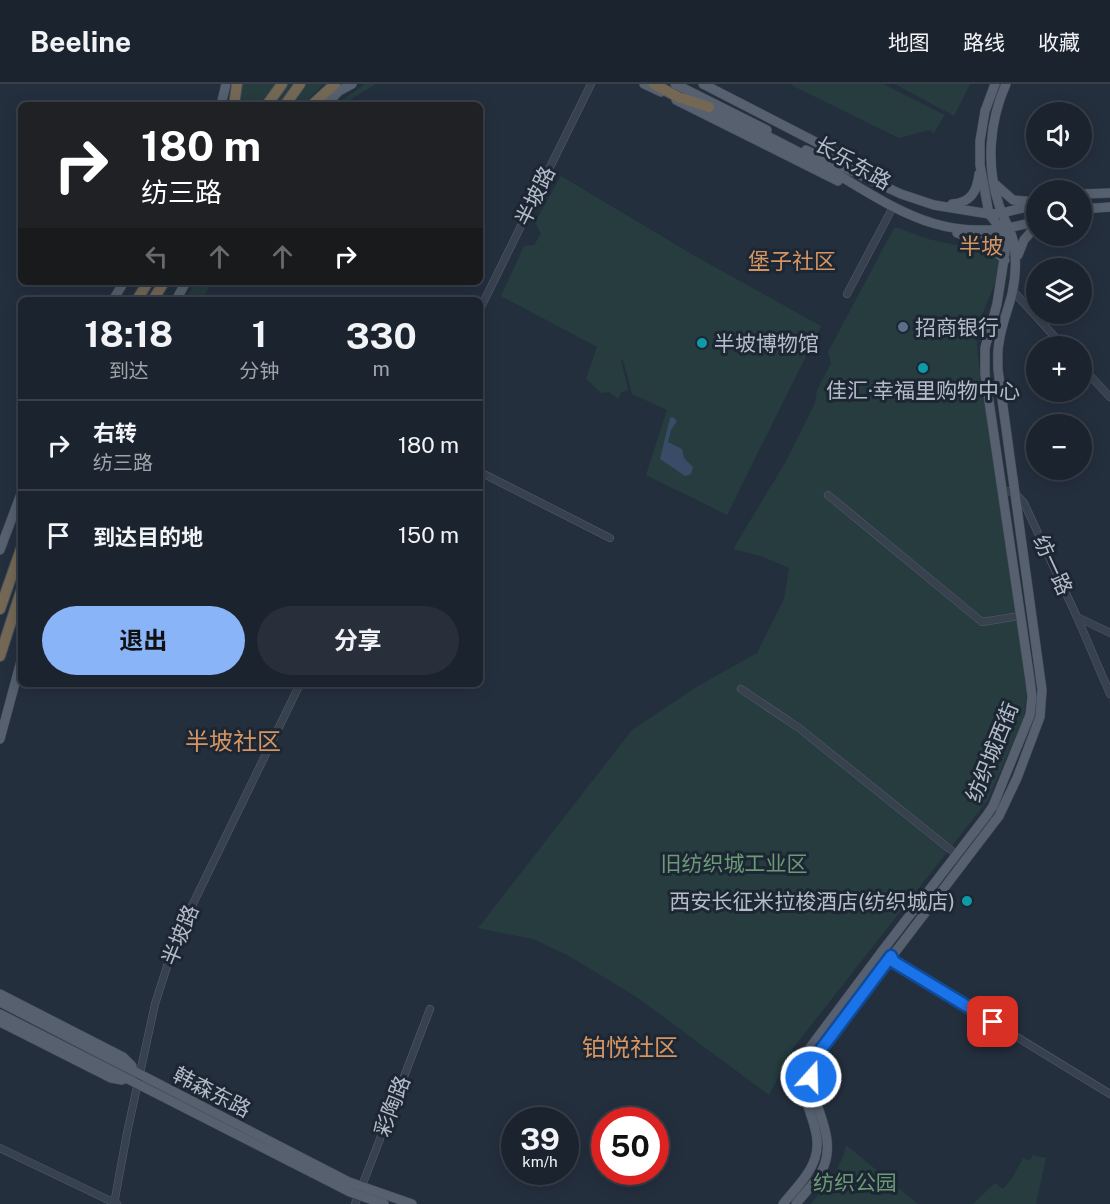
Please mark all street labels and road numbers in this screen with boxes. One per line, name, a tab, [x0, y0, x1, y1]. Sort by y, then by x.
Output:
street label: 长乐东路	[810, 131, 896, 195]
street label: 半坡路	[510, 162, 560, 230]
street label: 纺一路	[1028, 531, 1078, 599]
street label: 纺织城西街	[961, 699, 1023, 805]
street label: 半坡路	[157, 901, 203, 969]
street label: 韩森东路	[169, 1062, 255, 1122]
street label: 彩陶路	[369, 1072, 415, 1140]

